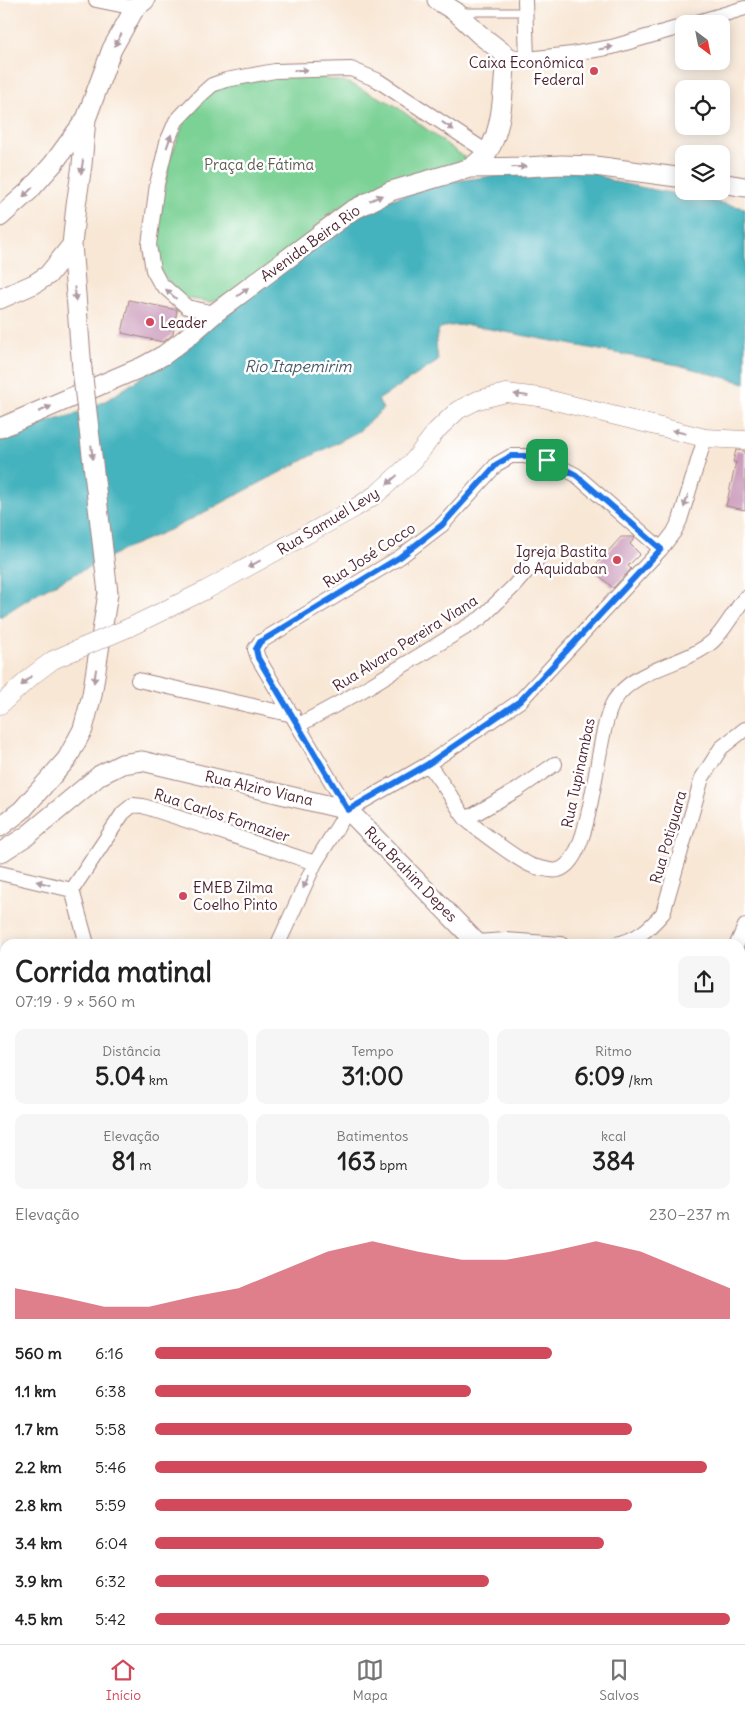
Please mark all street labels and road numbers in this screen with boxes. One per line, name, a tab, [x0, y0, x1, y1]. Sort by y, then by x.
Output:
street label: Avenida Beira Rio	[256, 200, 364, 286]
street label: Rua Samuel Levy	[274, 483, 382, 559]
street label: Rua José Cocco	[319, 518, 419, 592]
street label: Rua Alvaro Pereira Viana	[329, 590, 481, 695]
street label: Rua Tupinambas	[557, 716, 599, 830]
street label: Rua Alziro Viana	[203, 766, 315, 810]
street label: Rua Carlos Fornazier	[152, 784, 292, 846]
street label: Rua Potiguara	[646, 788, 690, 886]
street label: Rua Brahim Depes	[361, 822, 462, 926]

